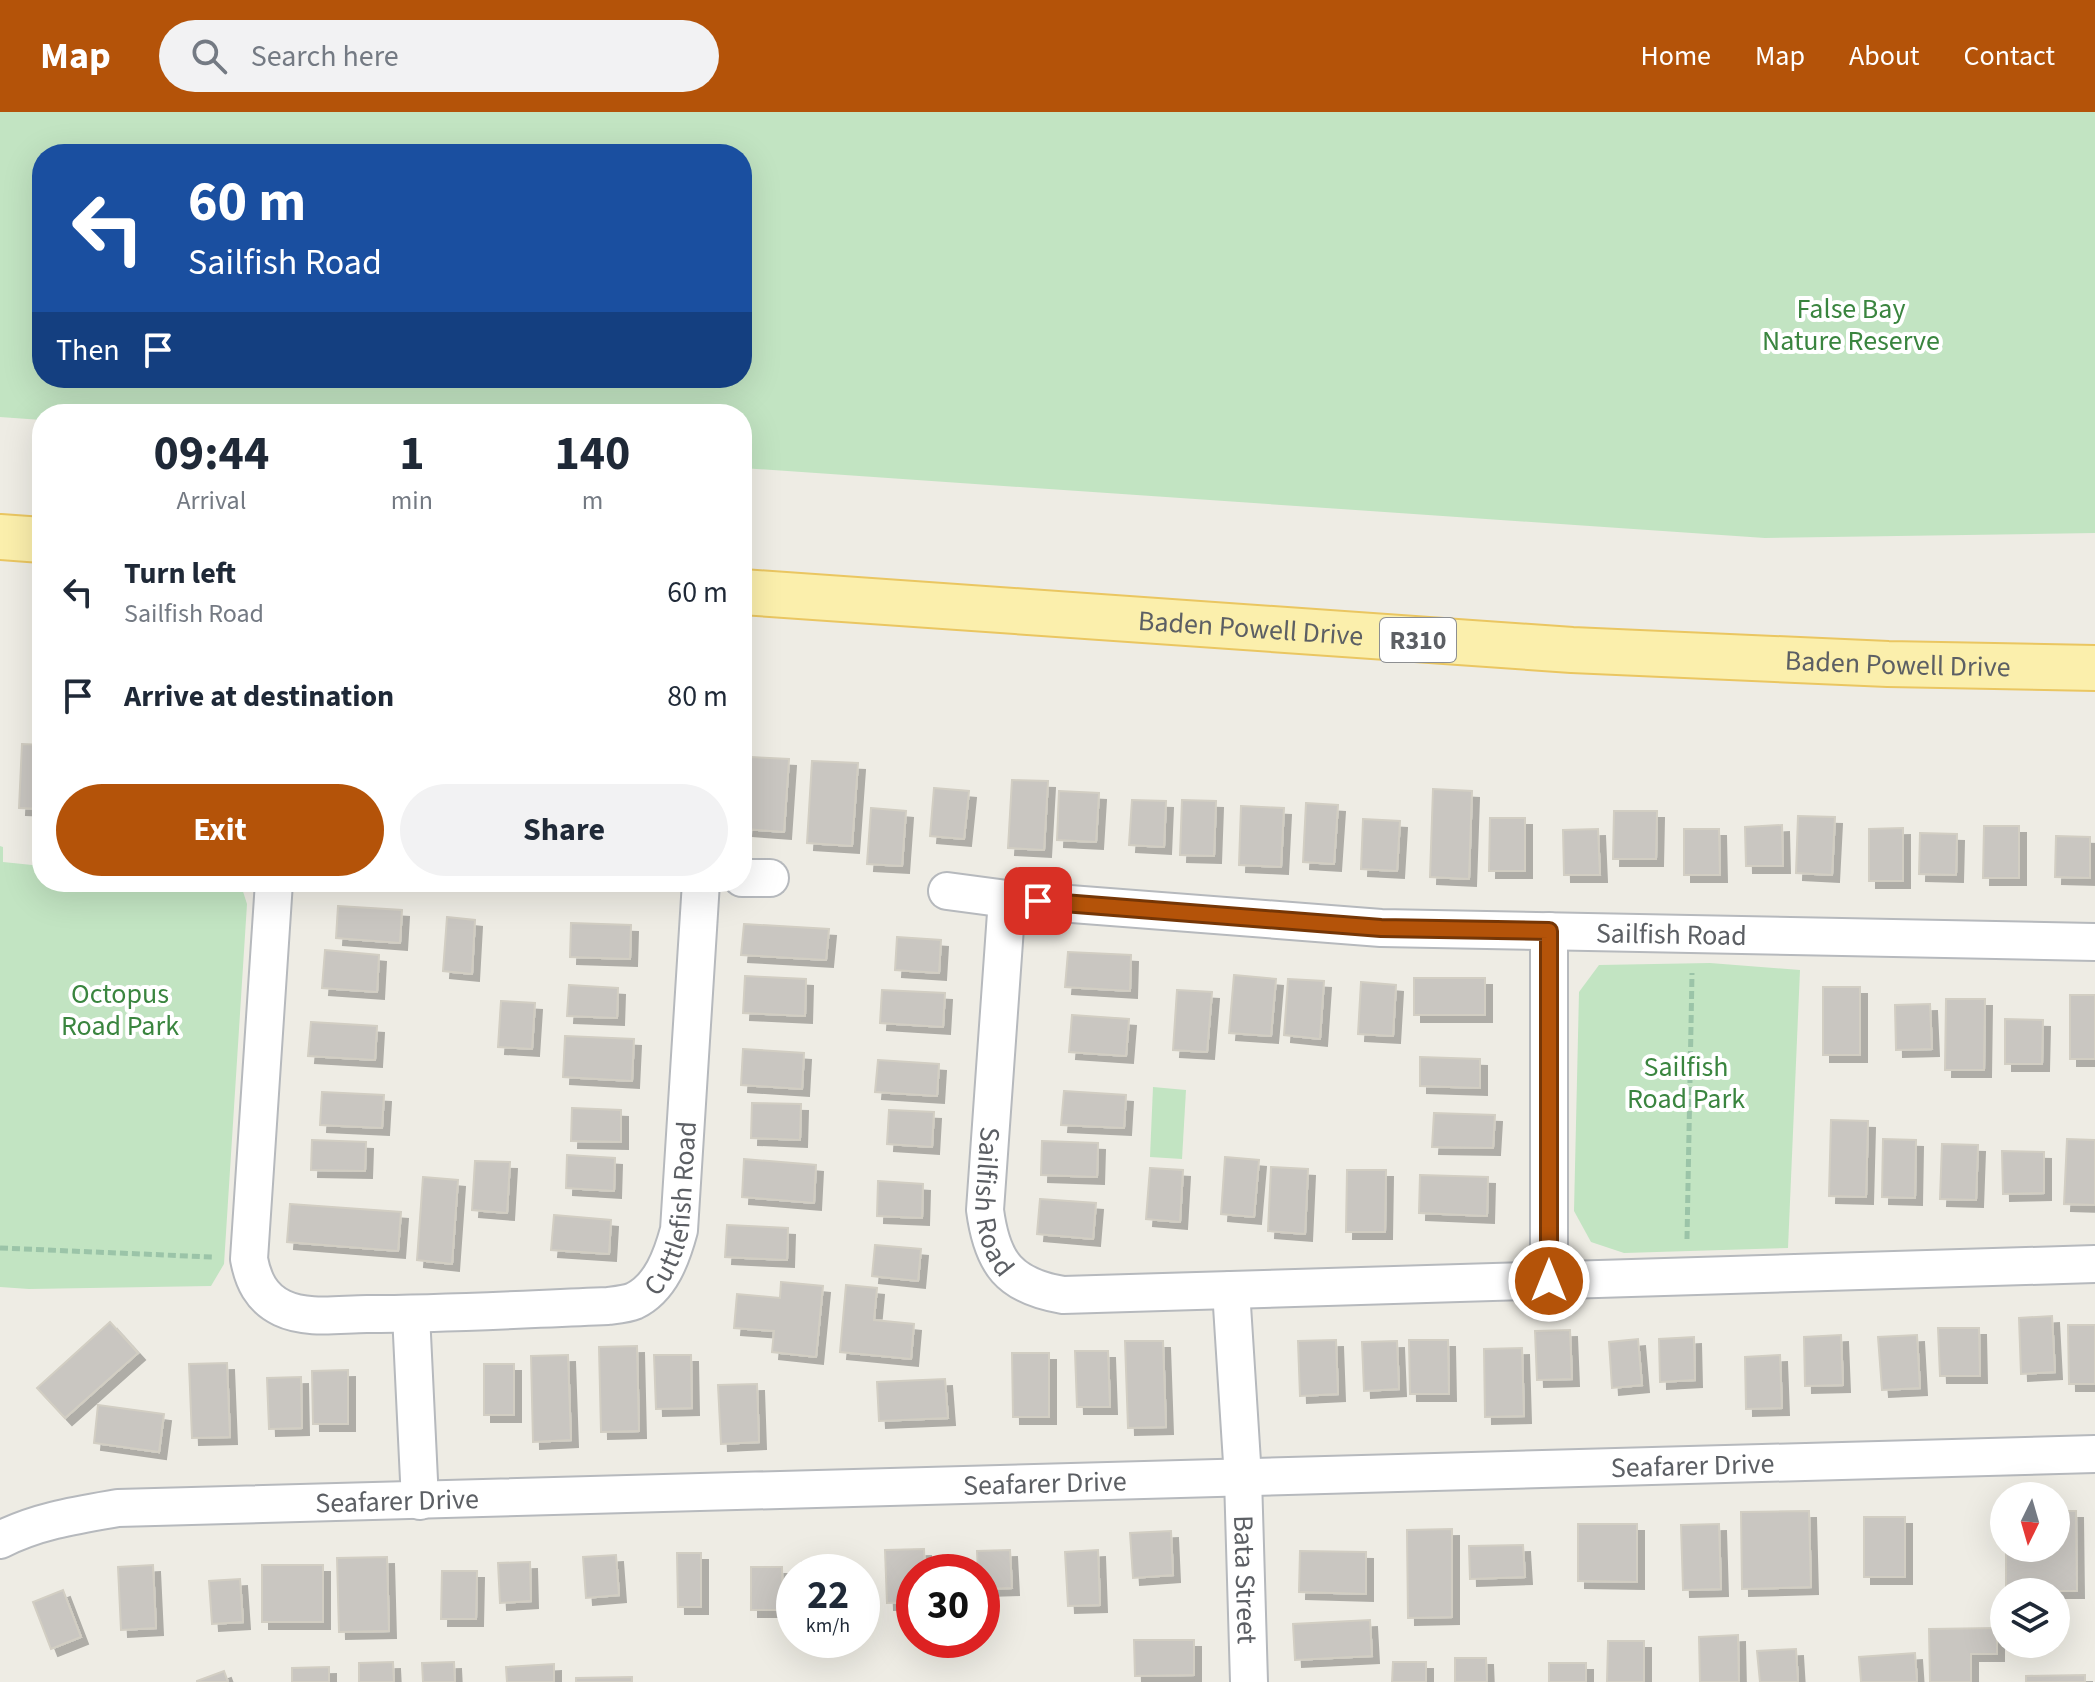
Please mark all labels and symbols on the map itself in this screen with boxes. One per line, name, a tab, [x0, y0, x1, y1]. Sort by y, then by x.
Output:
park label: False Bay Nature Reserve	[1762, 289, 1940, 361]
street label: Baden Powell Drive	[1137, 601, 1365, 656]
road number: R310	[1380, 618, 1456, 662]
street label: Baden Powell Drive	[1784, 640, 2011, 687]
pin	[1004, 867, 1072, 935]
street label: Sailfish Road	[1595, 913, 1747, 956]
park label: Octopus Road Park	[61, 974, 179, 1046]
park label: Sailfish Road Park	[1627, 1047, 1745, 1119]
street label: Cuttlefish Road	[634, 1120, 707, 1305]
street label: Sailfish Road	[964, 1126, 1024, 1285]
position arrow	[1507, 1239, 1591, 1323]
street label: Seafarer Drive	[1610, 1444, 1775, 1488]
street label: Seafarer Drive	[963, 1461, 1127, 1506]
street label: Seafarer Drive	[315, 1479, 480, 1524]
north arrow	[1990, 1482, 2070, 1562]
street label: Bata Street	[1223, 1515, 1267, 1645]
speed limit sign: 30	[896, 1554, 1000, 1658]

